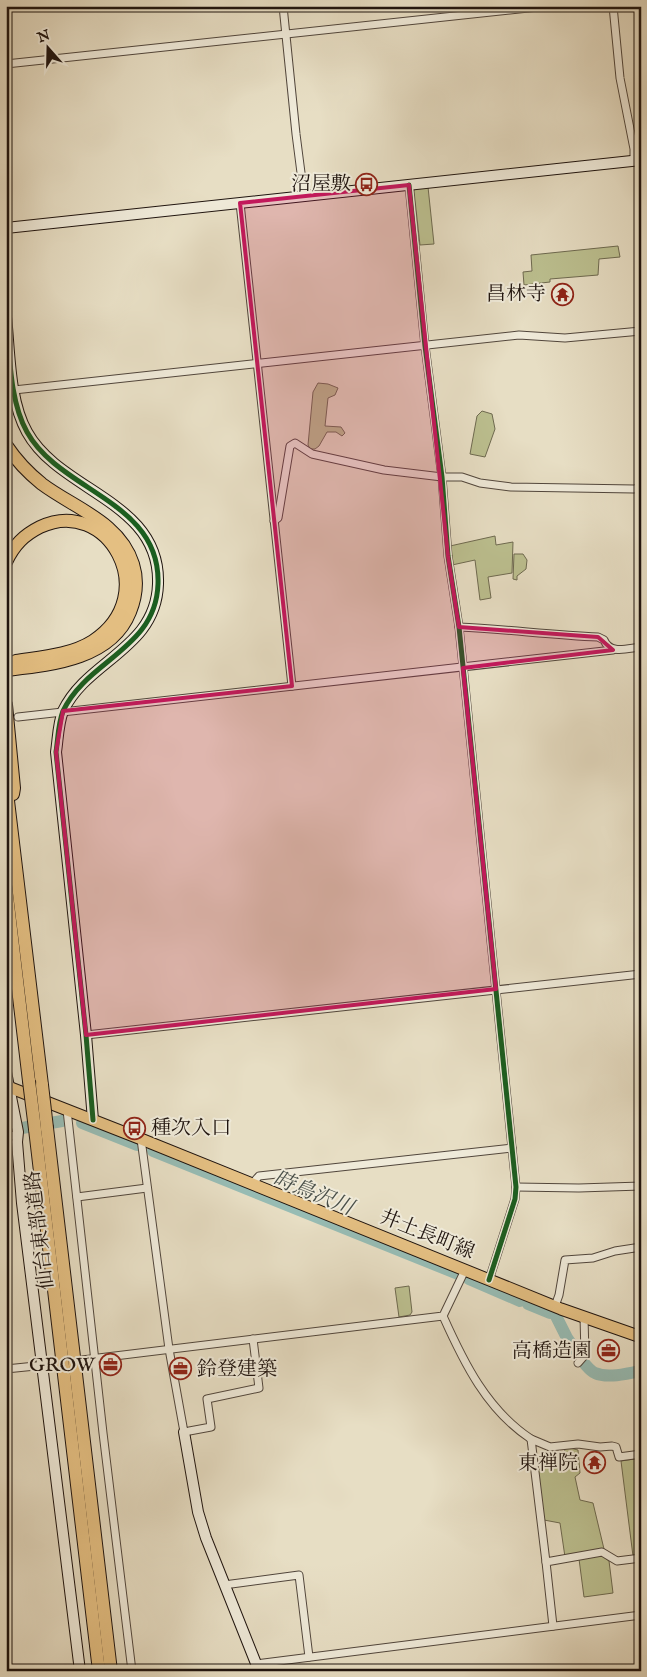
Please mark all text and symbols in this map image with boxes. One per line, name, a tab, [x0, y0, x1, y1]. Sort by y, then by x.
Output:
north arrow	[22, 22, 72, 72]
text: N	[34, 26, 53, 48]
place label: 沼屋敷	[291, 172, 351, 197]
bus stop icon: 沼屋敷	[355, 172, 379, 196]
place label: 昌林寺	[486, 282, 546, 307]
temple icon: 昌林寺	[550, 282, 574, 306]
bus stop icon: 種次入口	[123, 1116, 147, 1140]
place label: 種次入口	[151, 1116, 231, 1141]
water label: 時鳥沢川	[269, 1166, 359, 1223]
street label: 仙台東部道路	[20, 1169, 60, 1291]
street label: 井土長町線	[376, 1205, 478, 1265]
place label: 高橋造園	[512, 1339, 592, 1364]
office icon: 高橋造園	[596, 1339, 620, 1363]
place label: GROW	[29, 1353, 96, 1378]
office icon: GROW	[99, 1353, 123, 1377]
office icon: 鈴登建築	[169, 1357, 193, 1381]
place label: 鈴登建築	[197, 1357, 277, 1382]
place label: 東禅院	[518, 1451, 578, 1476]
temple icon: 東禅院	[582, 1451, 606, 1475]

